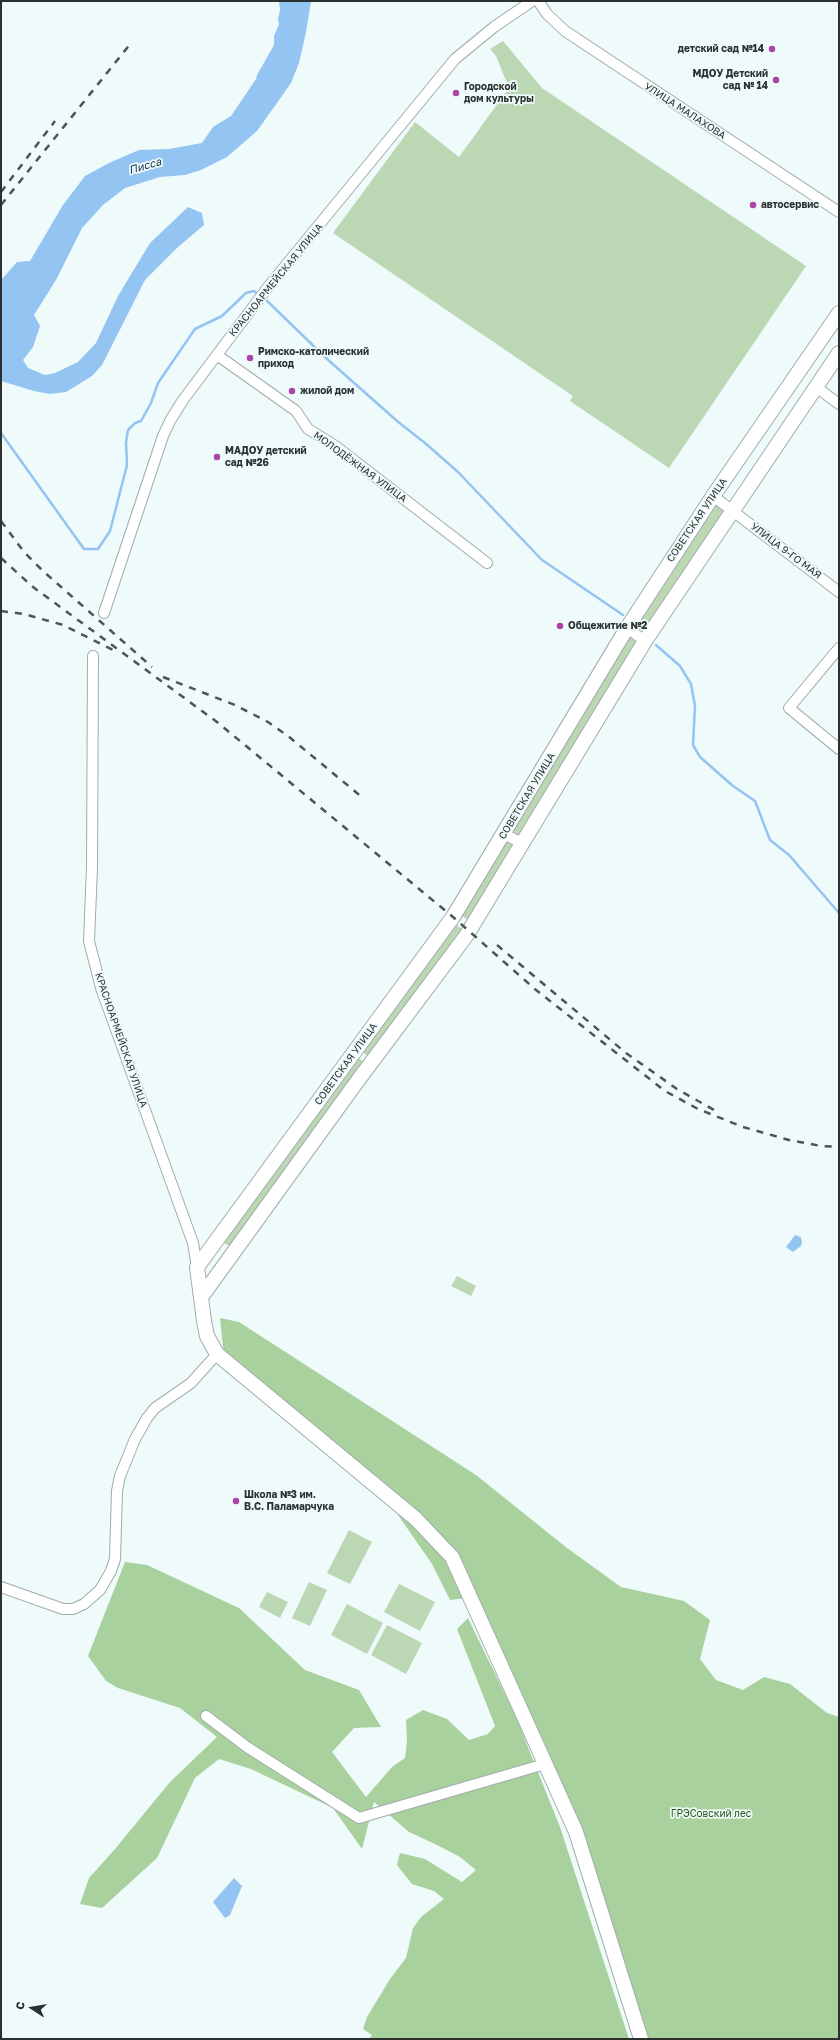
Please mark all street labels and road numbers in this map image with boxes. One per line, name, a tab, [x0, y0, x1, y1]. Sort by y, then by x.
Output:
street label: УЛИЦА МАЛАХОВА	[642, 80, 728, 142]
street label: КРАСНОАРМЕЙСКАЯ УЛИЦА	[227, 221, 325, 339]
street label: МОЛОДЁЖНАЯ УЛИЦА	[311, 429, 409, 505]
street label: СОВЕТСКАЯ УЛИЦА	[664, 476, 730, 564]
street label: УЛИЦА 9-ГО МАЯ	[748, 521, 824, 581]
street label: СОВЕТСКАЯ УЛИЦА	[496, 751, 558, 841]
street label: КРАСНОАРМЕЙСКАЯ УЛИЦА	[92, 971, 150, 1109]
street label: СОВЕТСКАЯ УЛИЦА	[312, 1021, 380, 1107]

